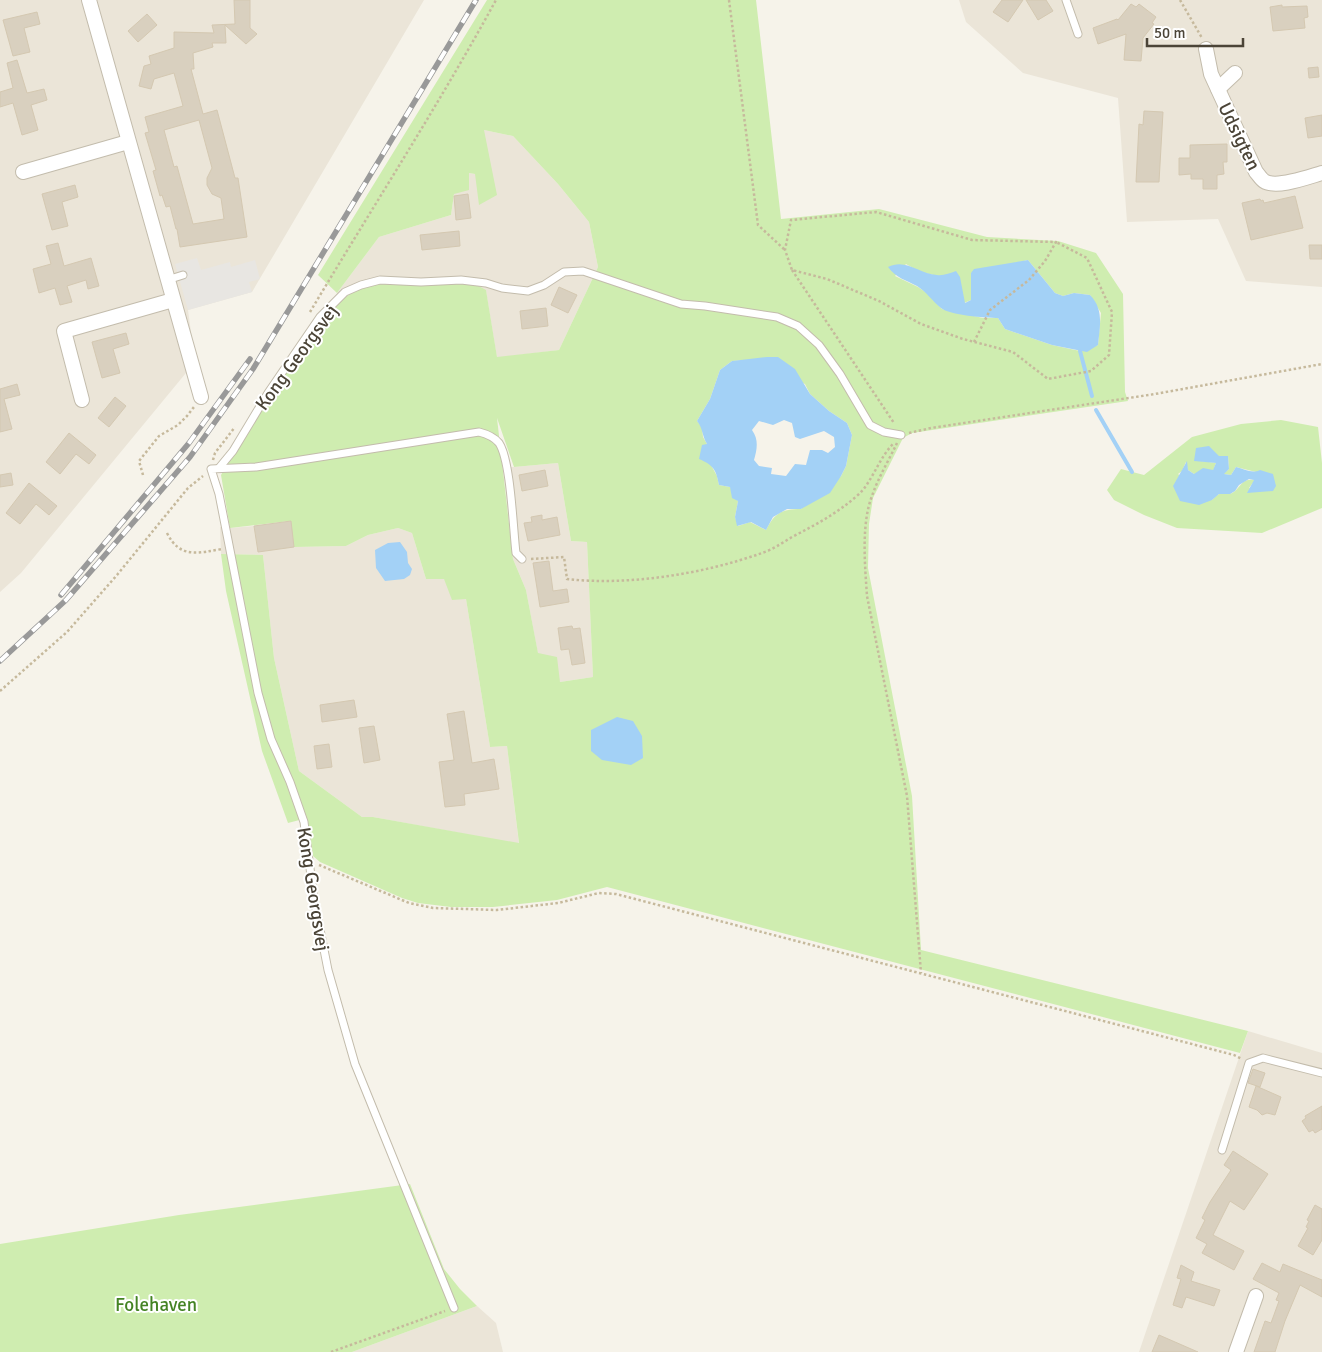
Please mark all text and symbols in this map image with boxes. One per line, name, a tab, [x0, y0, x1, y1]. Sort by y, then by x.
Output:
scale bar	[1147, 15, 1243, 47]
text: 50 m	[1154, 24, 1185, 42]
street label: Udsigten	[1212, 99, 1266, 174]
street label: Kong Georgsvej	[250, 300, 343, 415]
street label: Kong Georgsvej	[291, 825, 335, 953]
park label: Folehaven	[115, 1293, 197, 1317]

